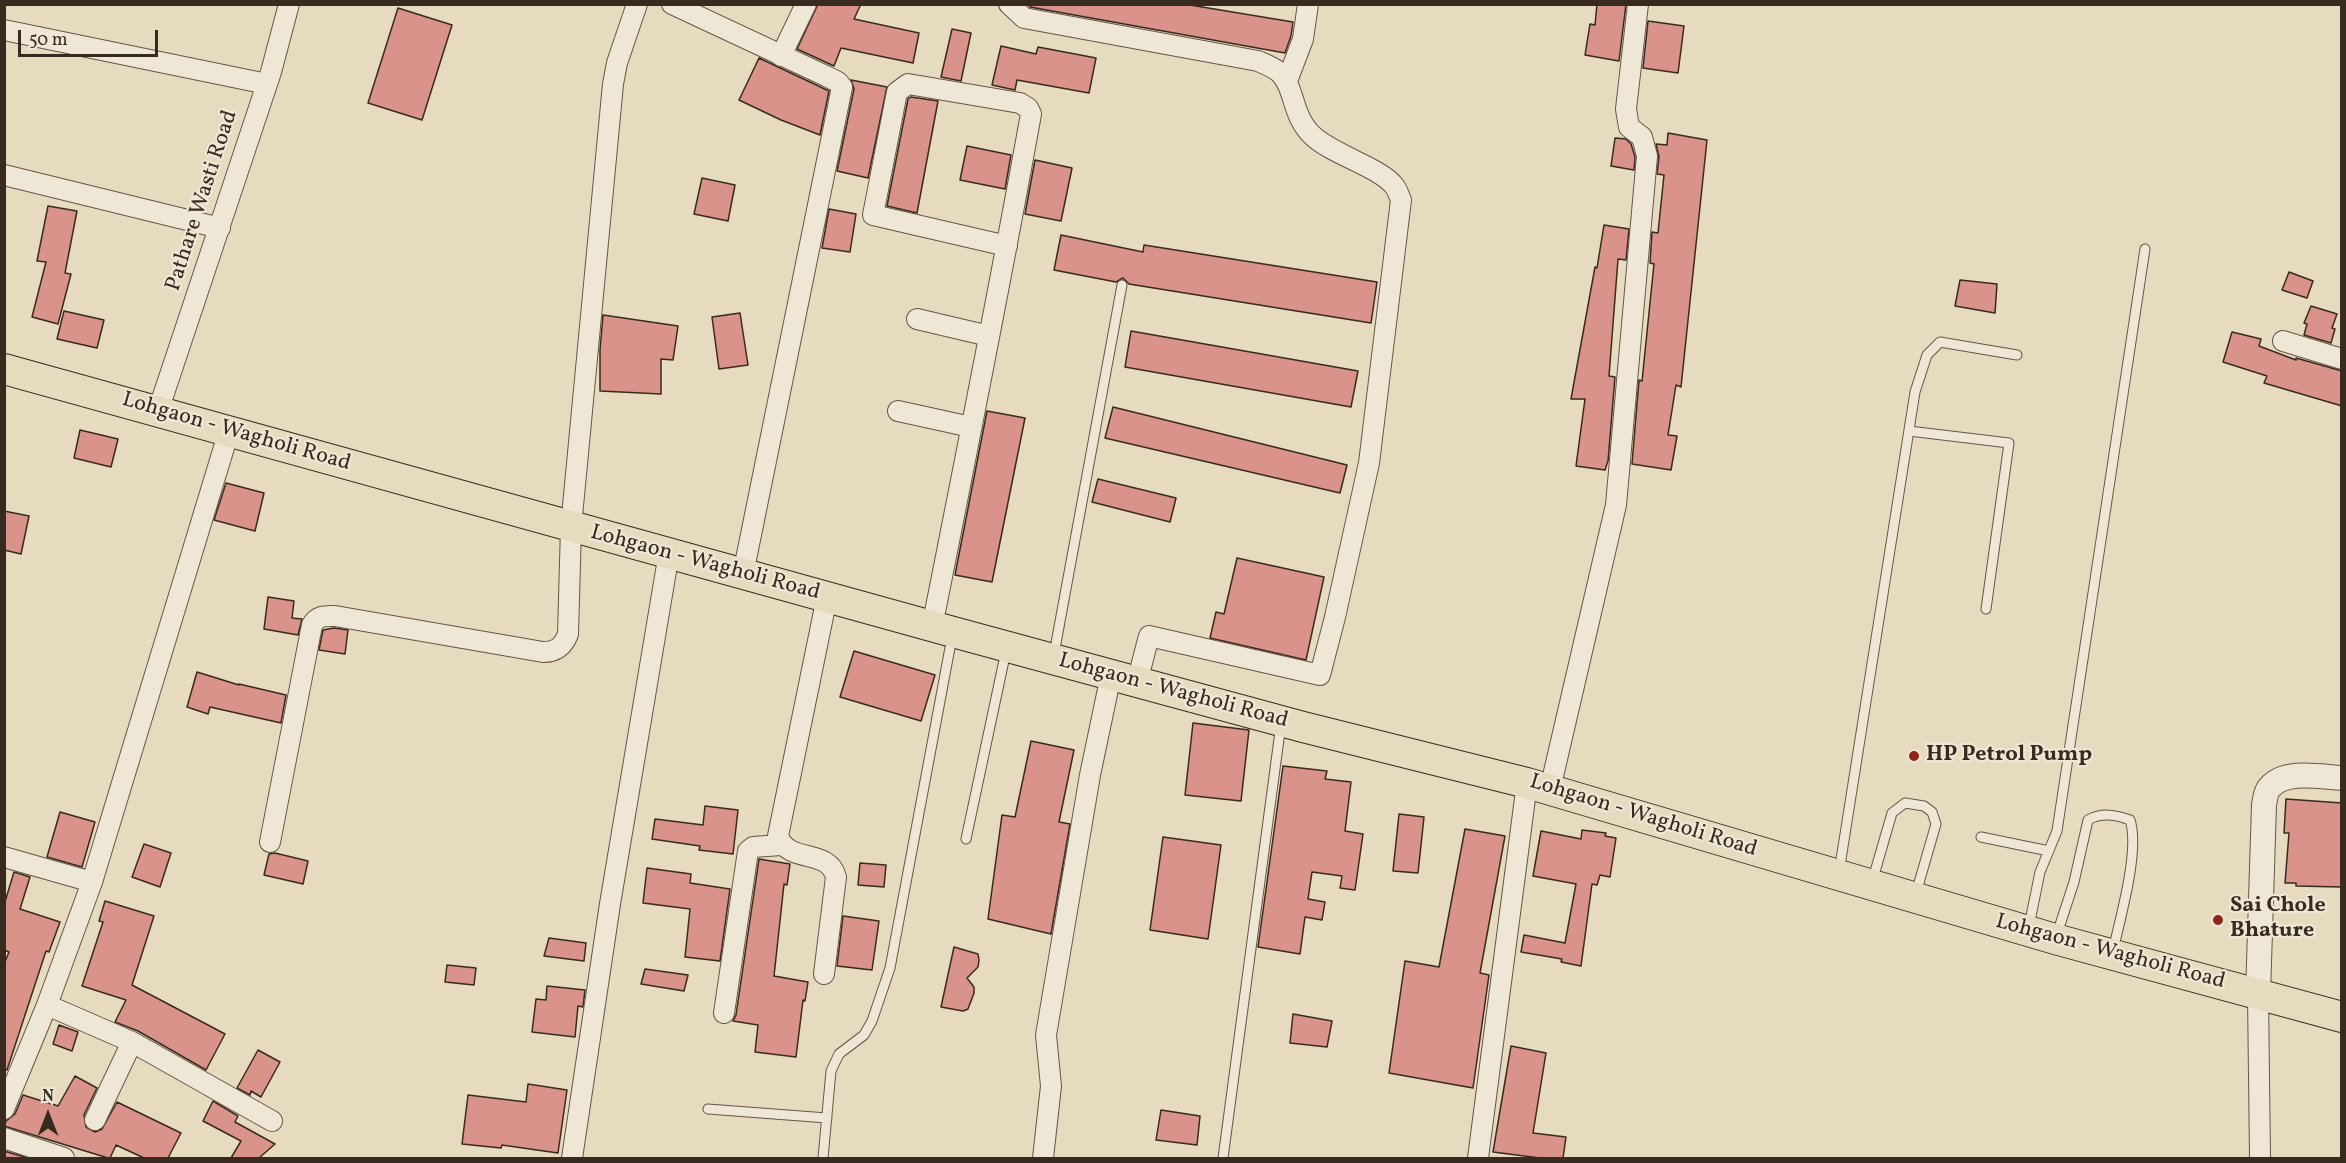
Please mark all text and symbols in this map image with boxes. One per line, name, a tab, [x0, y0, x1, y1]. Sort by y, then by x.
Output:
scale bar	[21, 18, 160, 56]
text: 50 m	[29, 28, 68, 53]
street label: Pathare Wasti Road	[161, 107, 245, 295]
street label: Lohgaon - Wagholi Road	[119, 388, 353, 478]
street label: Lohgaon - Wagholi Road	[587, 521, 823, 607]
street label: Lohgaon - Wagholi Road	[1055, 649, 1291, 735]
place label: HP Petrol Pump	[1926, 743, 2092, 769]
marker: HP Petrol Pump	[1907, 749, 1921, 763]
street label: Lohgaon - Wagholi Road	[1526, 770, 1760, 864]
place label: Sai Chole Bhature	[2230, 894, 2326, 945]
street label: Lohgaon - Wagholi Road	[1992, 910, 2228, 996]
marker: Sai Chole Bhature	[2211, 913, 2225, 927]
north arrow	[18, 1085, 78, 1145]
text: N	[42, 1086, 54, 1108]

